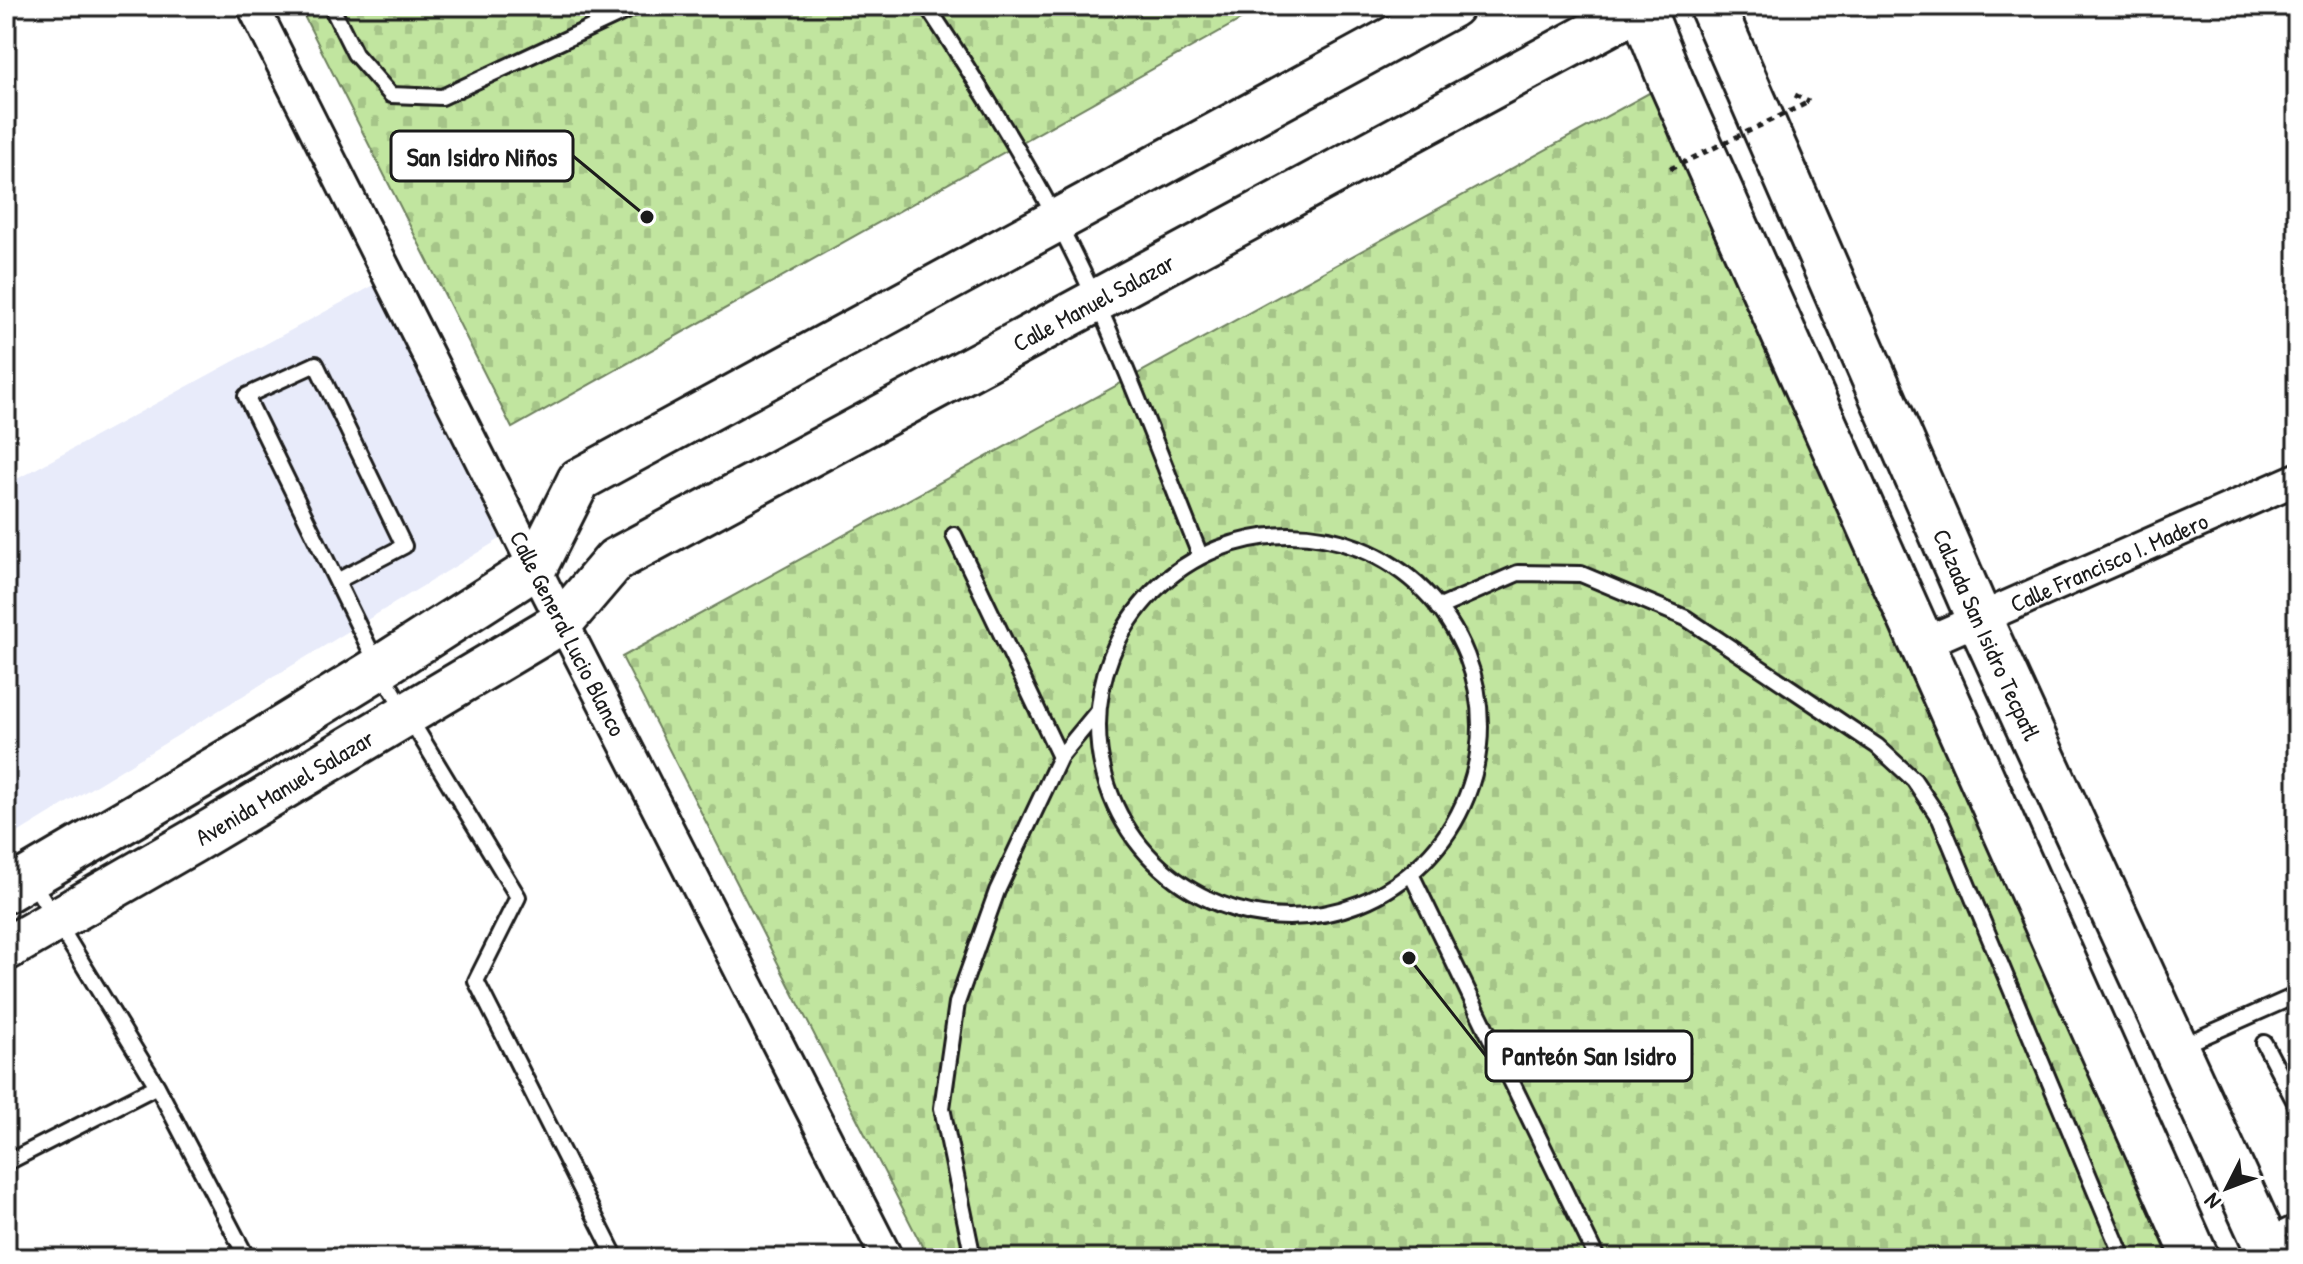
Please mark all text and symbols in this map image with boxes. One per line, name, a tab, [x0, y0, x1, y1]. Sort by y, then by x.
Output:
callout: San Isidro Niños	[391, 131, 573, 181]
text: San Isidro Niños	[407, 139, 557, 174]
street label: Calle Manuel Salazar	[1007, 246, 1180, 359]
street label: Calle Francisco I. Madero	[2005, 504, 2213, 619]
street label: Calzada San Isidro Tecpatl	[1926, 524, 2049, 746]
street label: Calle General Lucio Blanco	[503, 525, 634, 742]
street label: Avenida Manuel Salazar	[189, 722, 379, 853]
callout: Panteón San Isidro	[1486, 1031, 1692, 1081]
text: Panteón San Isidro	[1502, 1038, 1677, 1073]
north arrow	[2187, 1148, 2267, 1228]
text: N	[2197, 1187, 2227, 1216]

